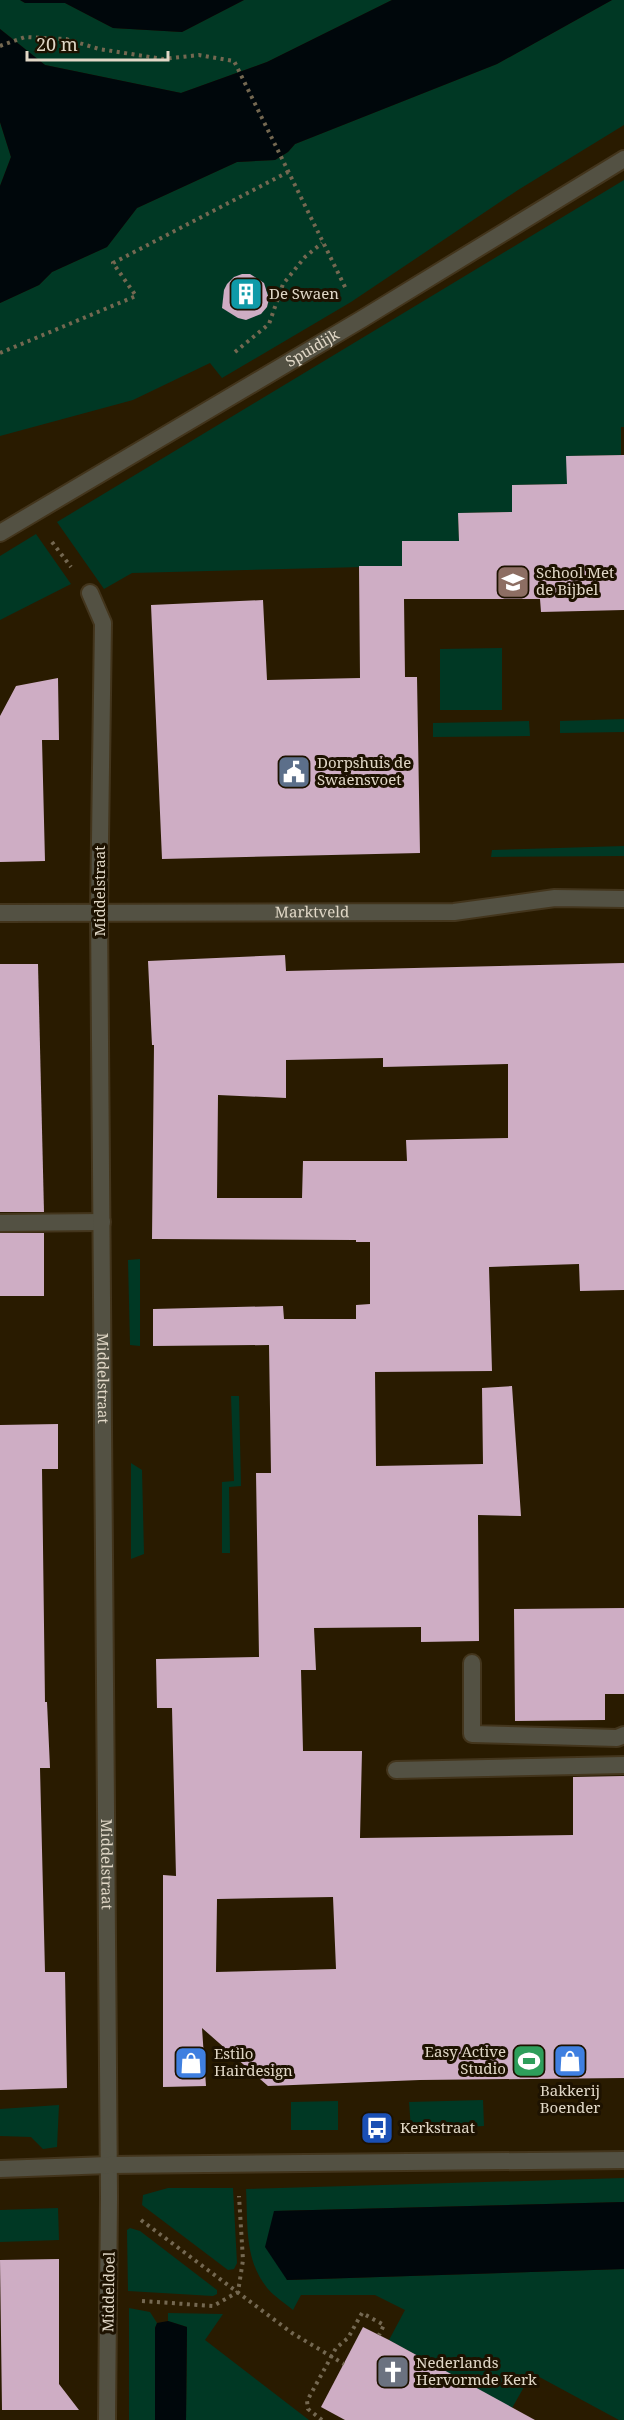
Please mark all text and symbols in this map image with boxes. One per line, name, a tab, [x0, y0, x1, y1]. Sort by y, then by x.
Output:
scale bar	[27, 24, 168, 62]
text: 20 m	[36, 32, 78, 56]
building icon: De Swaen	[228, 276, 264, 312]
place label: De Swaen	[269, 283, 339, 303]
street label: Spuidijk	[281, 324, 343, 371]
place label: School Met de Bijbel	[536, 562, 614, 599]
school or university icon: School Met de Bijbel	[495, 564, 531, 600]
place label: Dorpshuis de Swaensvoet	[317, 752, 411, 789]
public building icon: Dorpshuis de Swaensvoet	[276, 754, 312, 790]
street label: Middelstraat	[89, 846, 109, 936]
street label: Marktveld	[275, 901, 349, 921]
street label: Middelstraat	[93, 1333, 114, 1424]
street label: Middelstraat	[97, 1819, 118, 1910]
place label: Easy Active Studio	[425, 2041, 506, 2078]
place label: Estilo Hairdesign	[214, 2043, 293, 2080]
sports icon: Easy Active Studio	[511, 2043, 547, 2079]
shop icon: Bakkerij Boender	[552, 2043, 588, 2079]
shop icon: Estilo Hairdesign	[173, 2045, 209, 2081]
place label: Bakkerij Boender	[540, 2080, 600, 2117]
bus stop icon: Kerkstraat	[359, 2110, 395, 2146]
place label: Kerkstraat	[400, 2117, 475, 2137]
street label: Middeldoel	[97, 2251, 119, 2332]
place label: Nederlands Hervormde Kerk	[416, 2352, 537, 2389]
church icon: Nederlands Hervormde Kerk	[375, 2354, 411, 2390]

